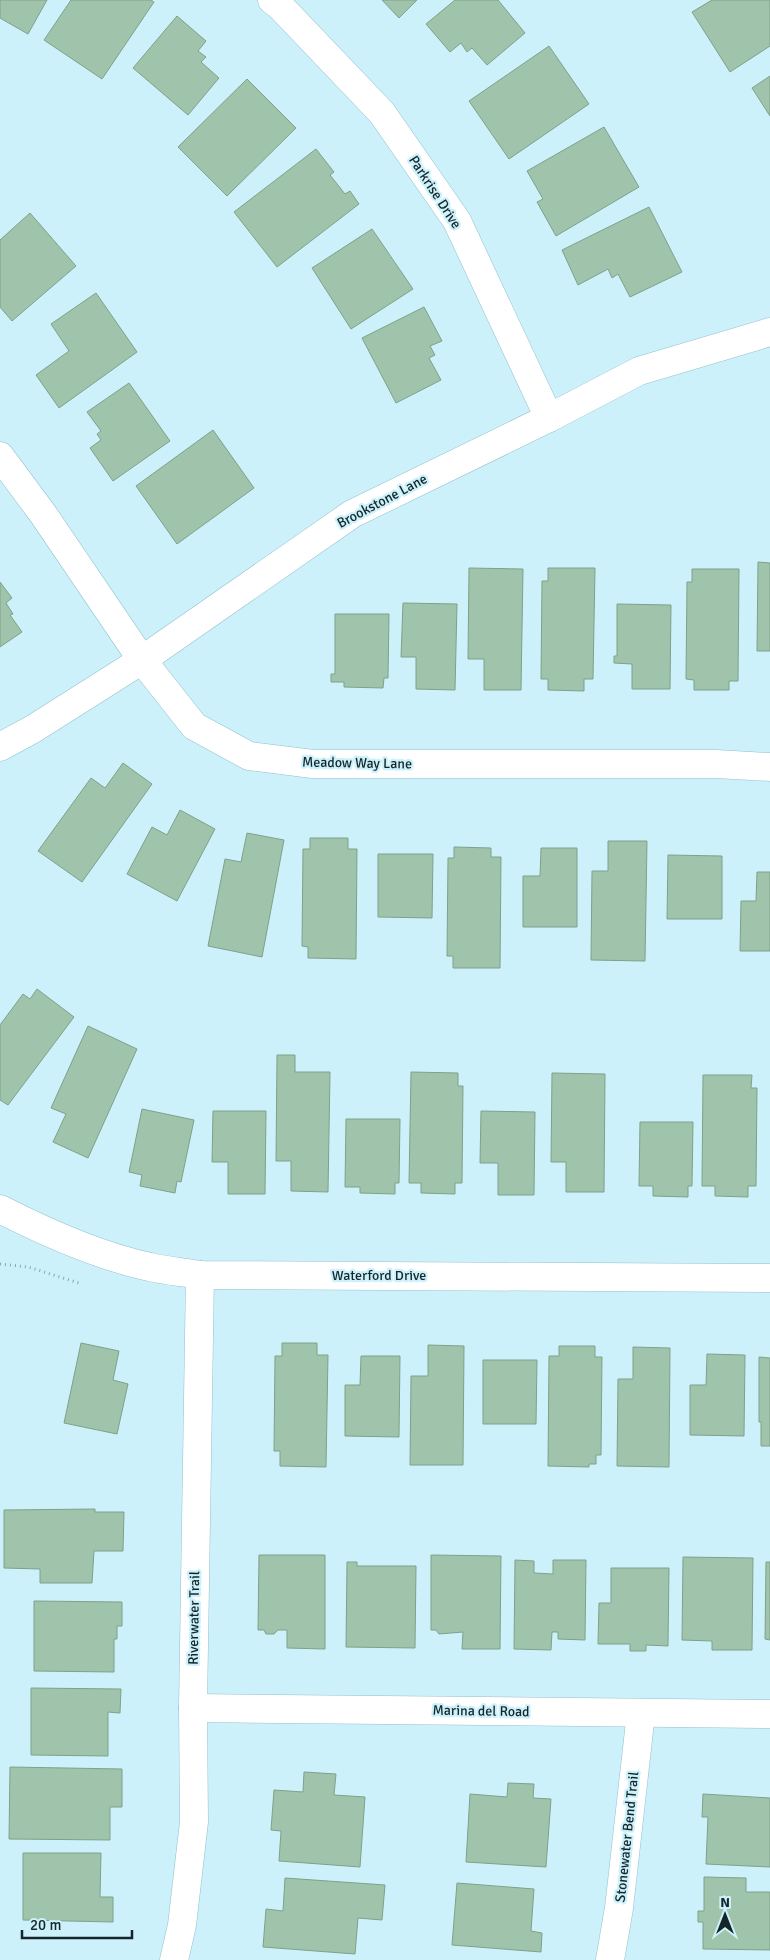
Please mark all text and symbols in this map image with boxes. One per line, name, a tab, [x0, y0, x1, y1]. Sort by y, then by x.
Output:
street label: Parkrise Drive	[405, 152, 465, 232]
street label: Brookstone Lane	[334, 470, 430, 532]
street label: Meadow Way Lane	[302, 754, 412, 772]
street label: Waterford Drive	[332, 1267, 426, 1284]
street label: Riverwater Trail	[185, 1571, 203, 1665]
street label: Marina del Road	[432, 1702, 530, 1720]
street label: Stonewater Bend Trail	[612, 1771, 642, 1903]
north arrow	[700, 1890, 750, 1940]
text: N	[720, 1894, 730, 1911]
scale bar	[22, 1908, 132, 1940]
text: 20 m	[30, 1916, 61, 1934]

